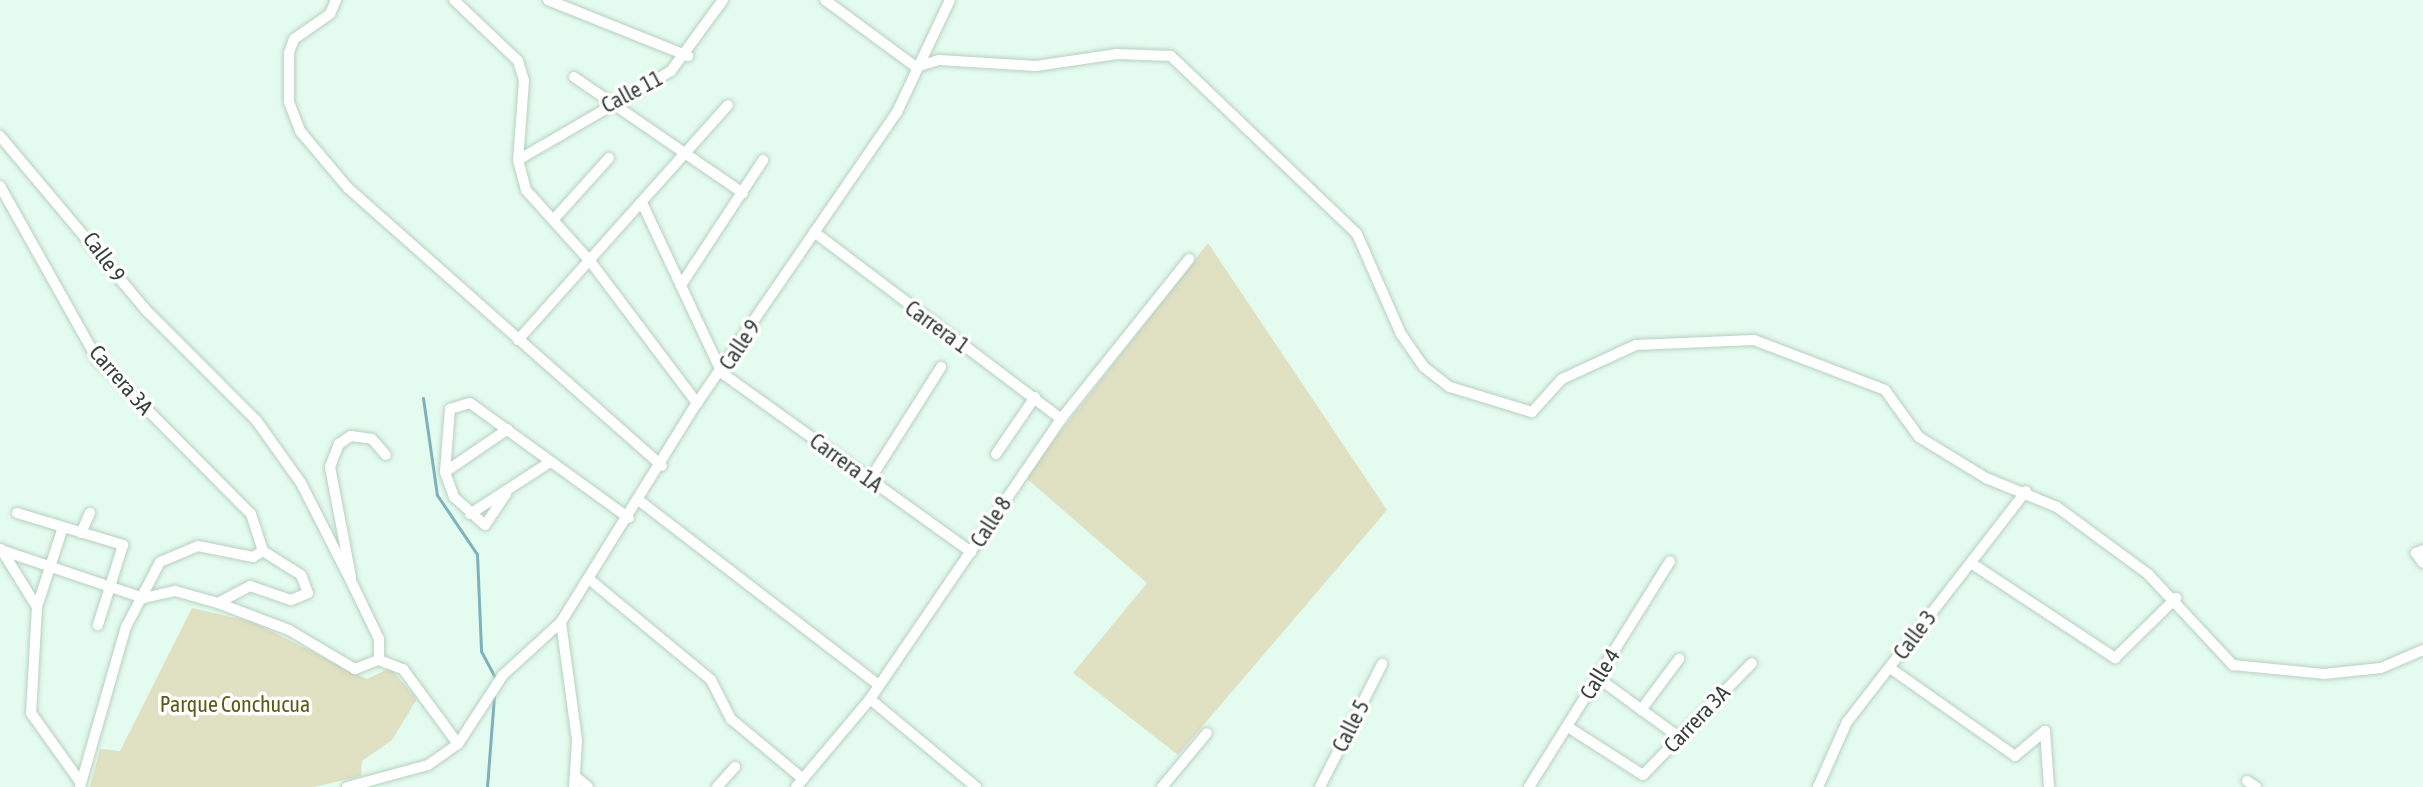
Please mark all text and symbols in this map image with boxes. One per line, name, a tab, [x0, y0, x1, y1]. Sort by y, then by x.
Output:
street label: Calle 11	[597, 65, 667, 119]
street label: Calle 9	[77, 227, 131, 287]
street label: Carrera 1	[900, 295, 974, 359]
street label: Calle 9	[714, 315, 766, 375]
street label: Carrera 3A	[84, 340, 158, 420]
street label: Carrera 1A	[804, 428, 888, 498]
street label: Calle 8	[965, 492, 1017, 552]
street label: Calle 3	[1888, 605, 1942, 665]
street label: Calle 4	[1574, 644, 1626, 704]
street label: Carrera 3A	[1658, 680, 1736, 758]
park label: Parque Conchucua	[160, 692, 310, 718]
street label: Calle 5	[1327, 696, 1375, 756]

